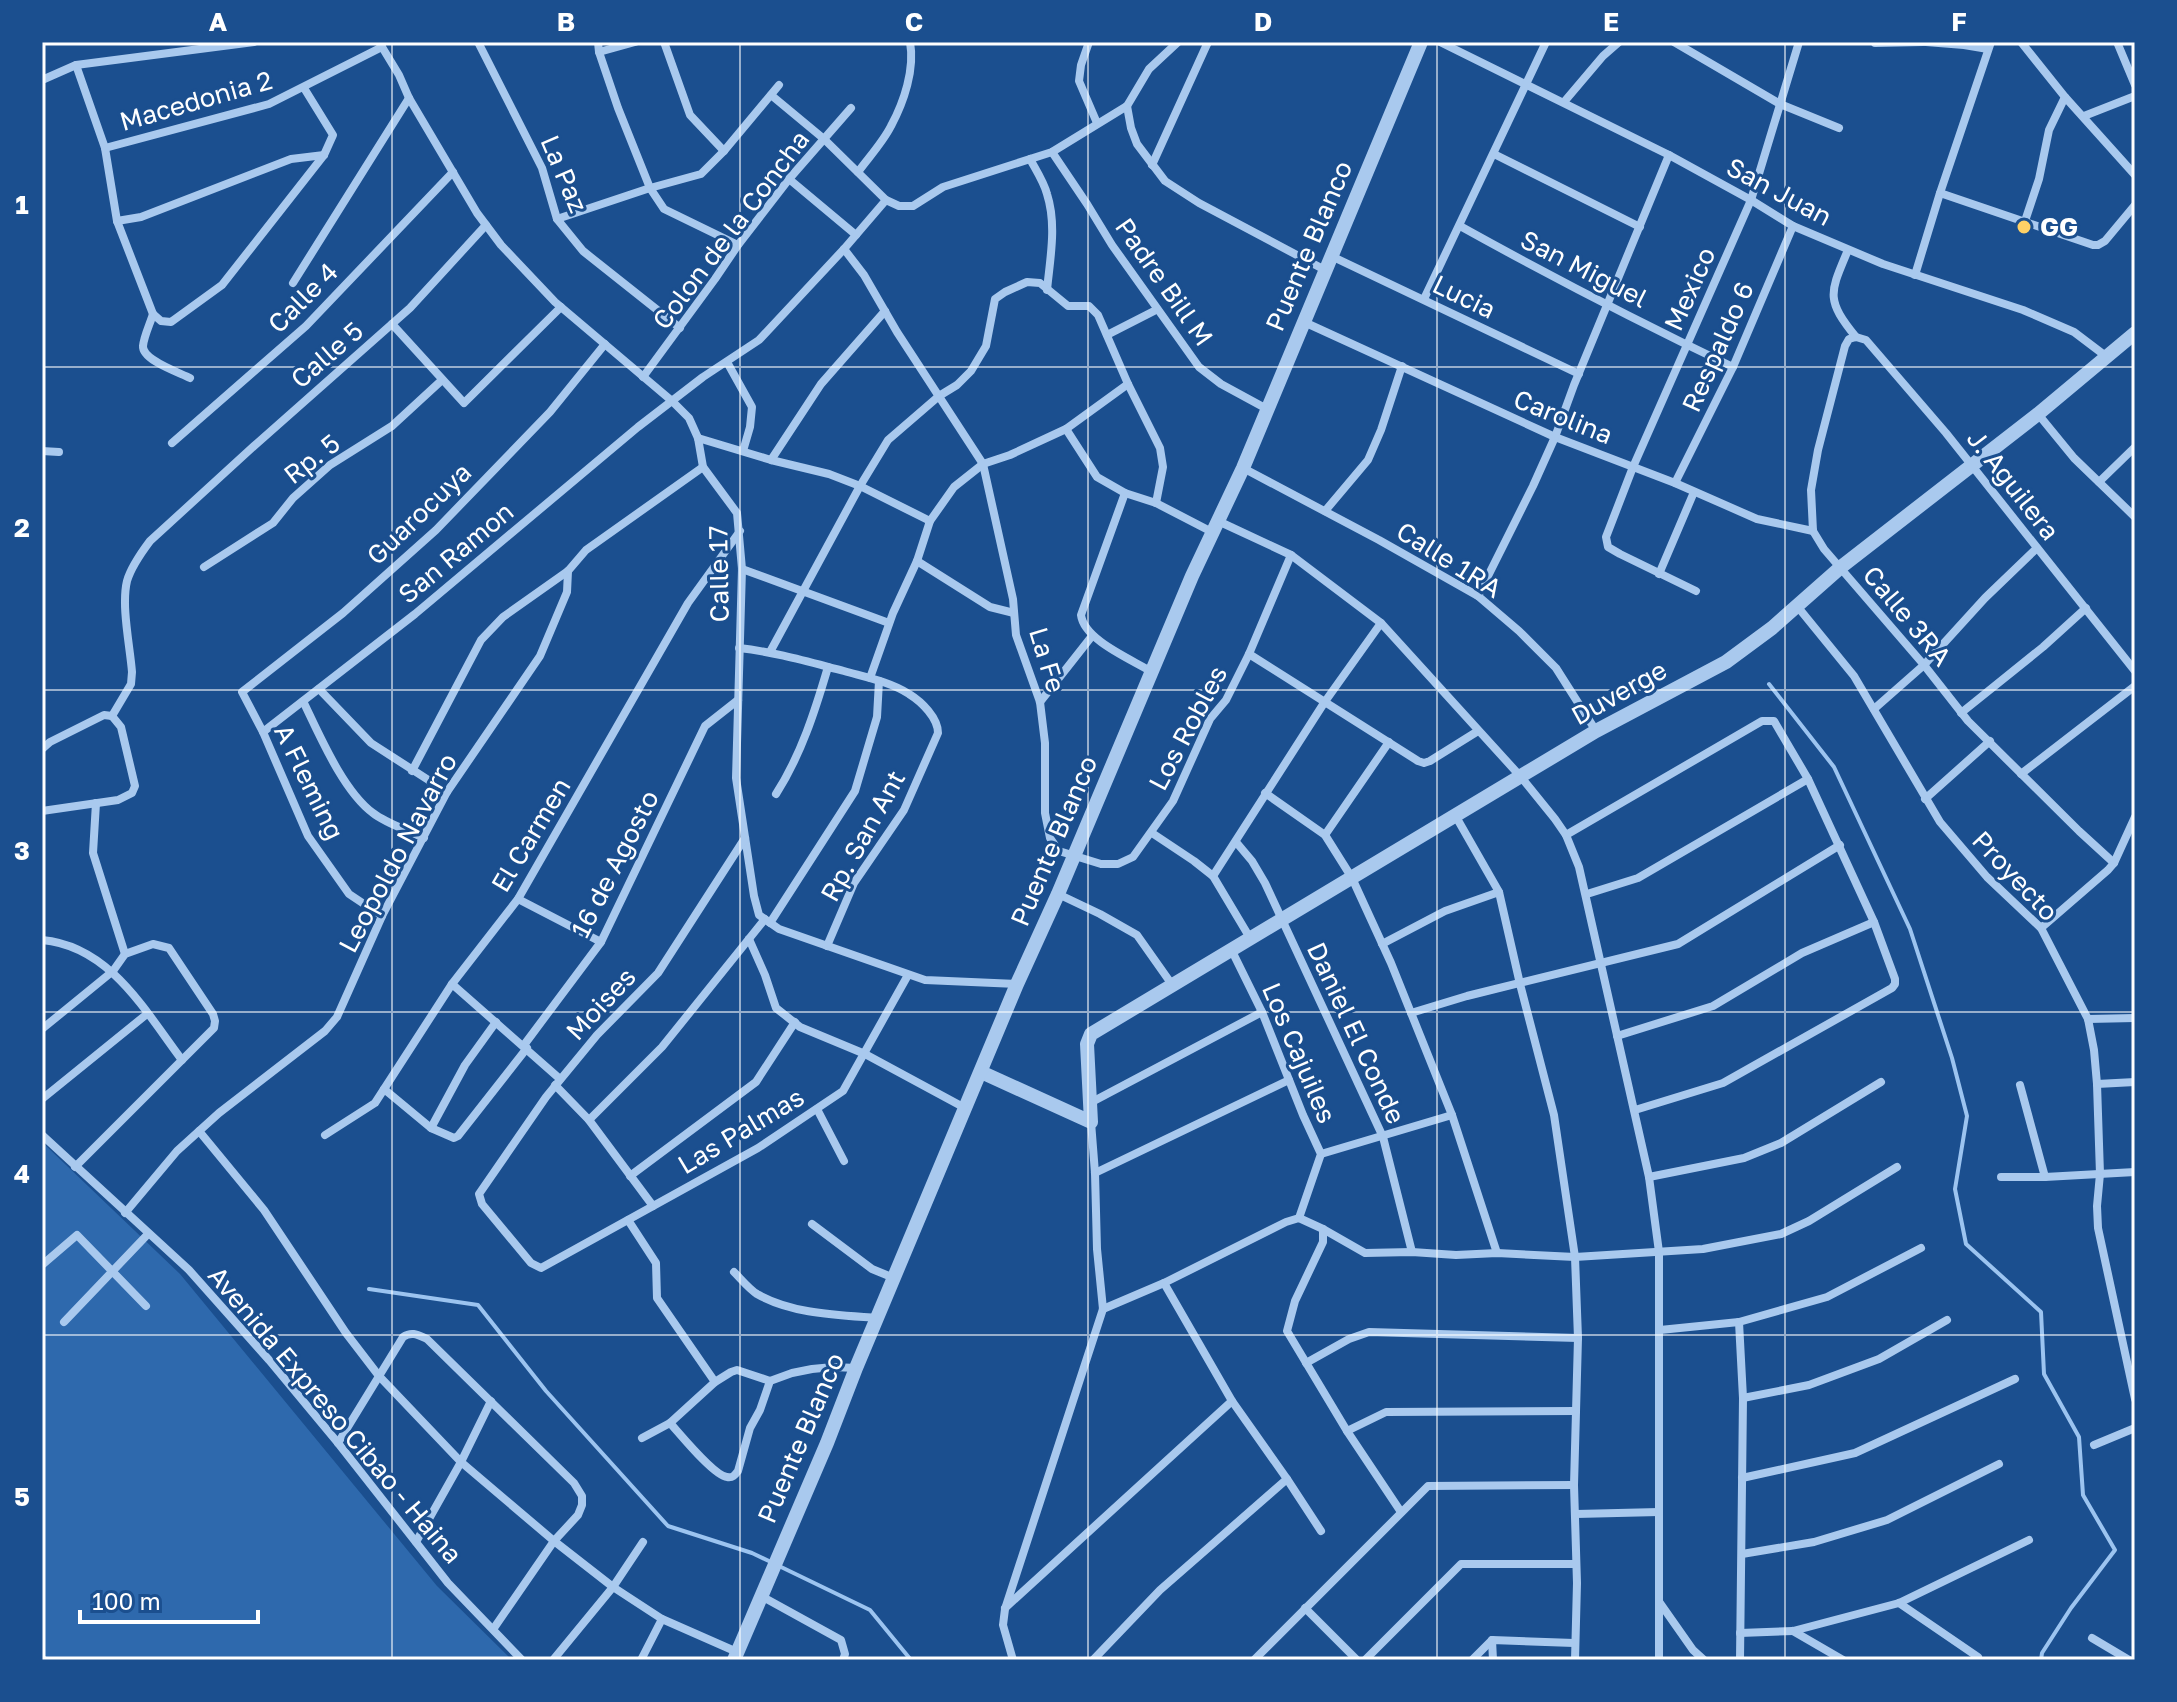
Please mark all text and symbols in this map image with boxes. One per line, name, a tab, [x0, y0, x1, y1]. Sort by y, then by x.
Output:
text: A	[209, 6, 228, 37]
text: B	[557, 6, 575, 37]
text: C	[905, 6, 923, 37]
text: D	[1254, 6, 1272, 37]
text: E	[1603, 6, 1619, 37]
text: F	[1951, 6, 1967, 37]
street label: Macedonia 2	[116, 64, 276, 137]
street label: Colon de la Concha	[646, 124, 815, 335]
street label: La Paz	[534, 130, 595, 217]
street label: San Juan	[1721, 151, 1837, 232]
street label: Puente Blanco	[1259, 156, 1358, 336]
text: 1	[15, 189, 29, 220]
place label: GG	[2040, 211, 2078, 242]
street label: Padre Bill M	[1109, 212, 1220, 352]
marker: GG	[2015, 218, 2033, 236]
street label: San Miguel	[1516, 223, 1653, 314]
street label: Mexico	[1657, 242, 1722, 335]
street label: Calle 4	[261, 256, 344, 339]
street label: Lucia	[1428, 268, 1501, 325]
street label: Respaldo 6	[1675, 277, 1760, 417]
street label: Calle 5	[284, 315, 369, 394]
street label: Carolina	[1509, 383, 1617, 450]
street label: J. Aguilera	[1961, 423, 2066, 546]
street label: Rp. 5	[278, 427, 346, 490]
street label: Guarocuya	[360, 456, 477, 571]
street label: San Ramon	[392, 496, 519, 610]
text: 2	[14, 512, 30, 543]
street label: Calle 1RA	[1391, 515, 1508, 604]
street label: Calle 17	[702, 525, 735, 623]
street label: Calle 3RA	[1857, 560, 1958, 672]
street label: La Fe	[1023, 623, 1072, 696]
street label: Duverge	[1566, 654, 1672, 731]
street label: Los Robles	[1142, 660, 1233, 795]
street label: A Fleming	[268, 719, 351, 845]
street label: Leopoldo Navarro	[332, 748, 463, 958]
street label: Puente Blanco	[1004, 751, 1103, 931]
street label: Rp. San Ant	[814, 765, 911, 907]
street label: El Carmen	[485, 772, 577, 897]
street label: 16 de Agosto	[564, 785, 665, 943]
street label: Proyecto	[1966, 824, 2065, 927]
text: 3	[14, 835, 30, 866]
street label: Daniel El Conde	[1301, 937, 1412, 1129]
street label: Moises	[559, 961, 642, 1046]
street label: Los Cajuiles	[1256, 978, 1343, 1128]
street label: Las Palmas	[672, 1081, 809, 1180]
text: 4	[14, 1158, 30, 1189]
street label: Avenida Expreso Cibao - Haina	[202, 1260, 469, 1569]
street label: Puente Blanco	[751, 1348, 850, 1528]
text: 5	[14, 1481, 30, 1512]
scale bar	[80, 1574, 258, 1624]
text: 100 m	[92, 1586, 161, 1615]

